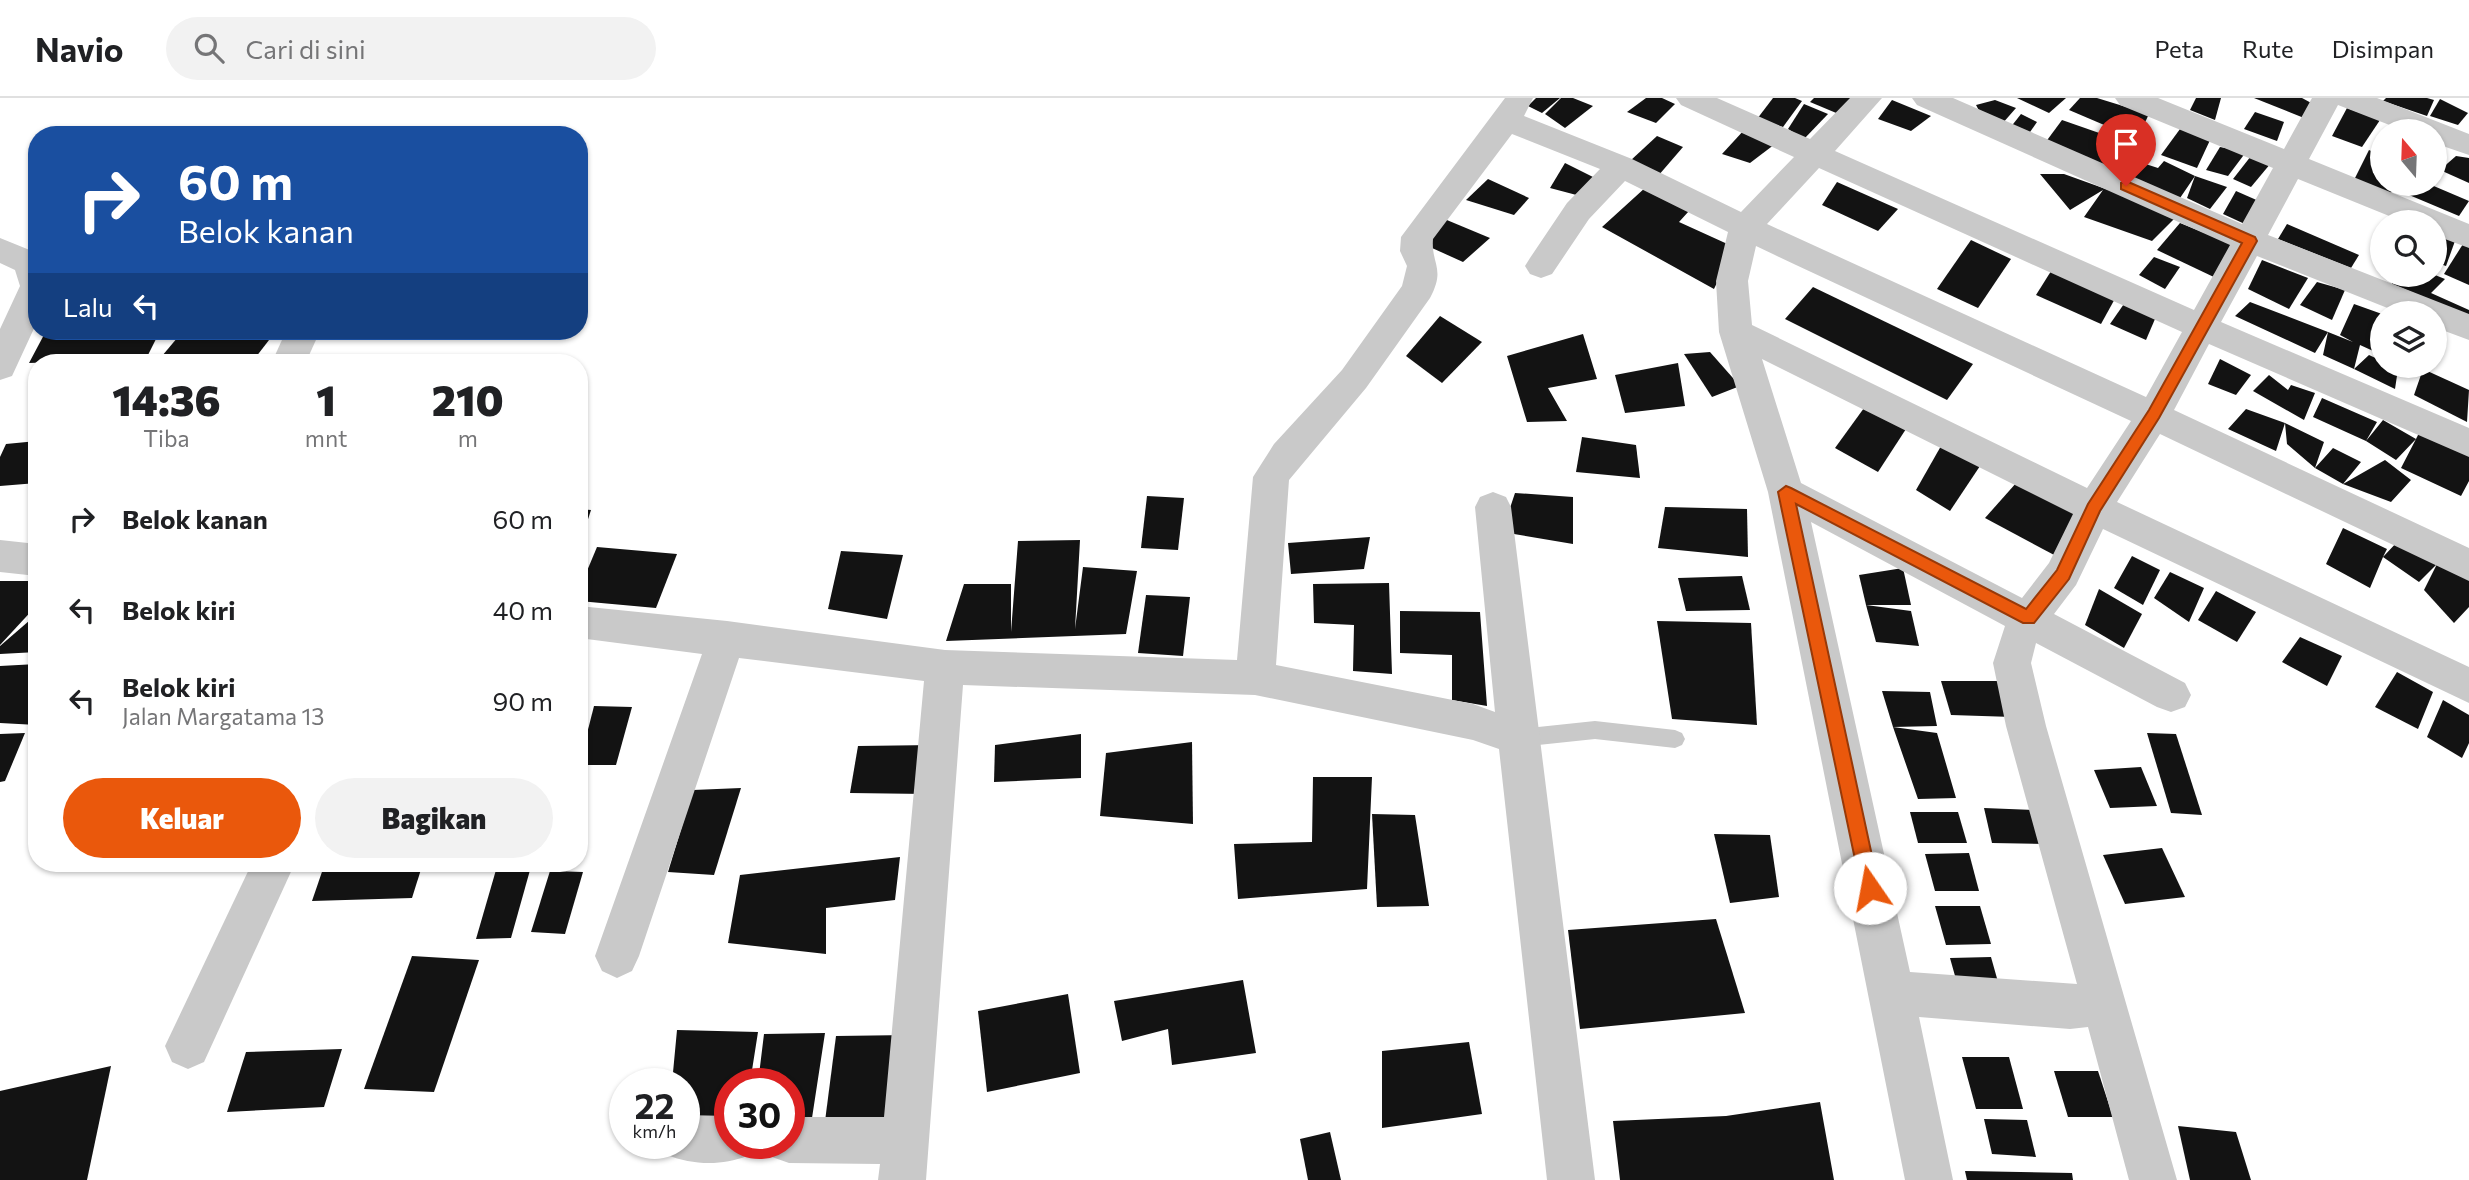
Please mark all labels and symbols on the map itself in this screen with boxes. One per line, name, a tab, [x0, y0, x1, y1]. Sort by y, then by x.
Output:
pin	[2096, 114, 2156, 186]
north arrow	[2370, 119, 2446, 196]
position arrow	[1833, 851, 1907, 925]
speed limit sign: 30	[714, 1068, 805, 1159]

